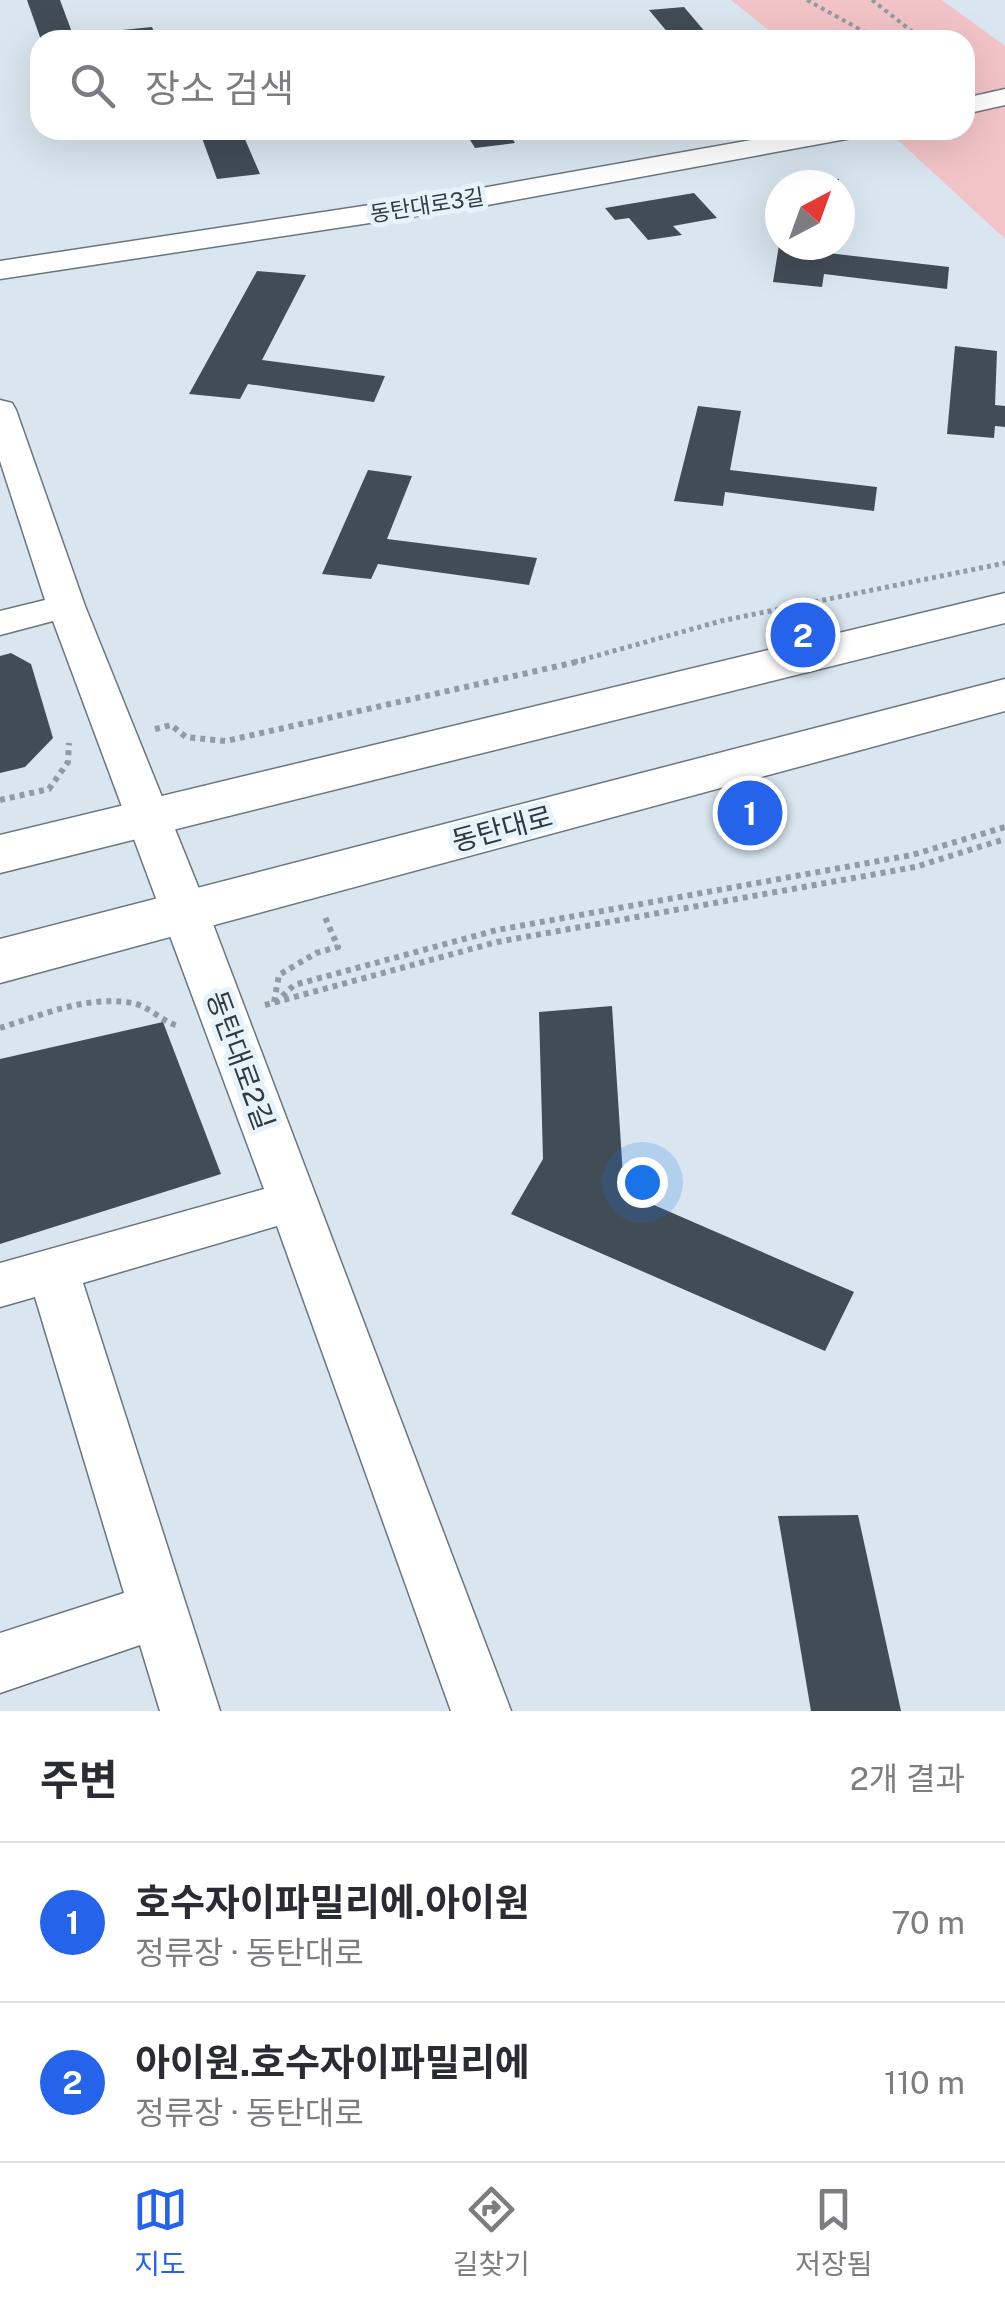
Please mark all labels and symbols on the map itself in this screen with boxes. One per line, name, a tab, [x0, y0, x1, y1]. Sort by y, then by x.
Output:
north arrow	[765, 170, 855, 260]
street label: 동탄대로3길	[368, 183, 486, 227]
pin: 2	[770, 598, 836, 672]
pin: 1	[718, 776, 782, 850]
street label: 동탄대로	[448, 799, 556, 857]
street label: 동탄대로2길	[201, 986, 281, 1134]
your location	[617, 1157, 668, 1208]

